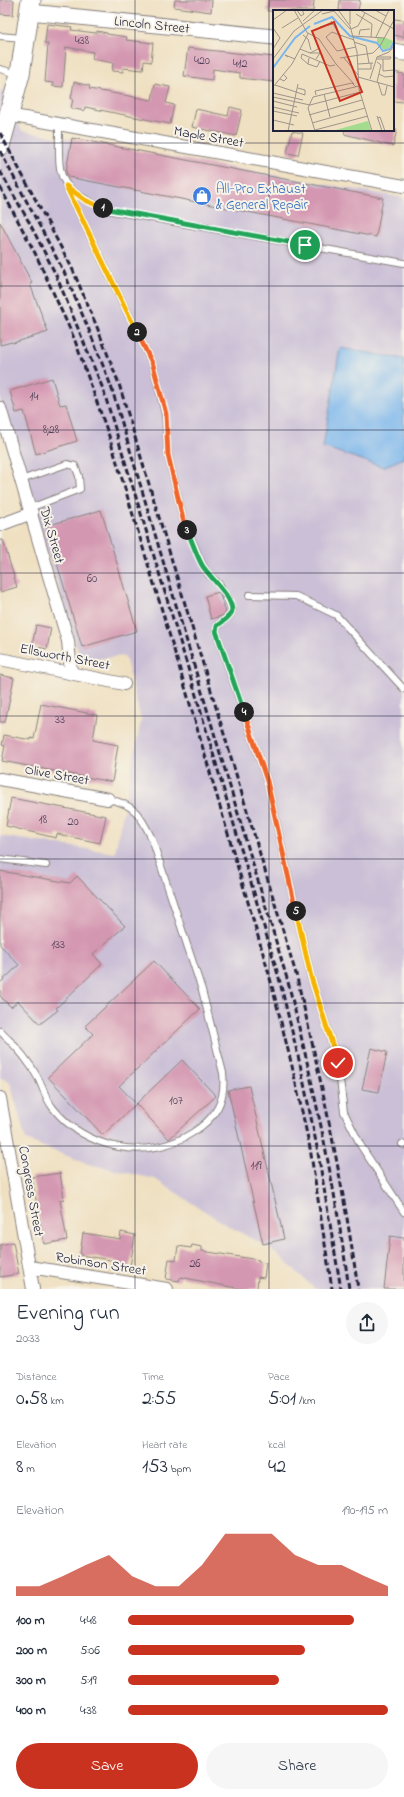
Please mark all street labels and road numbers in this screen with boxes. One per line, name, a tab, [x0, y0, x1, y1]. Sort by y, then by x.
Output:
street label: Lincoln Street	[113, 11, 191, 40]
street label: Maple Street	[172, 121, 246, 154]
street label: Dix Street	[33, 504, 70, 566]
street label: Ellsworth Street	[18, 638, 112, 677]
street label: Olive Street	[23, 759, 91, 792]
street label: Congress Street	[11, 1144, 49, 1239]
street label: Robinson Street	[54, 1247, 148, 1282]

